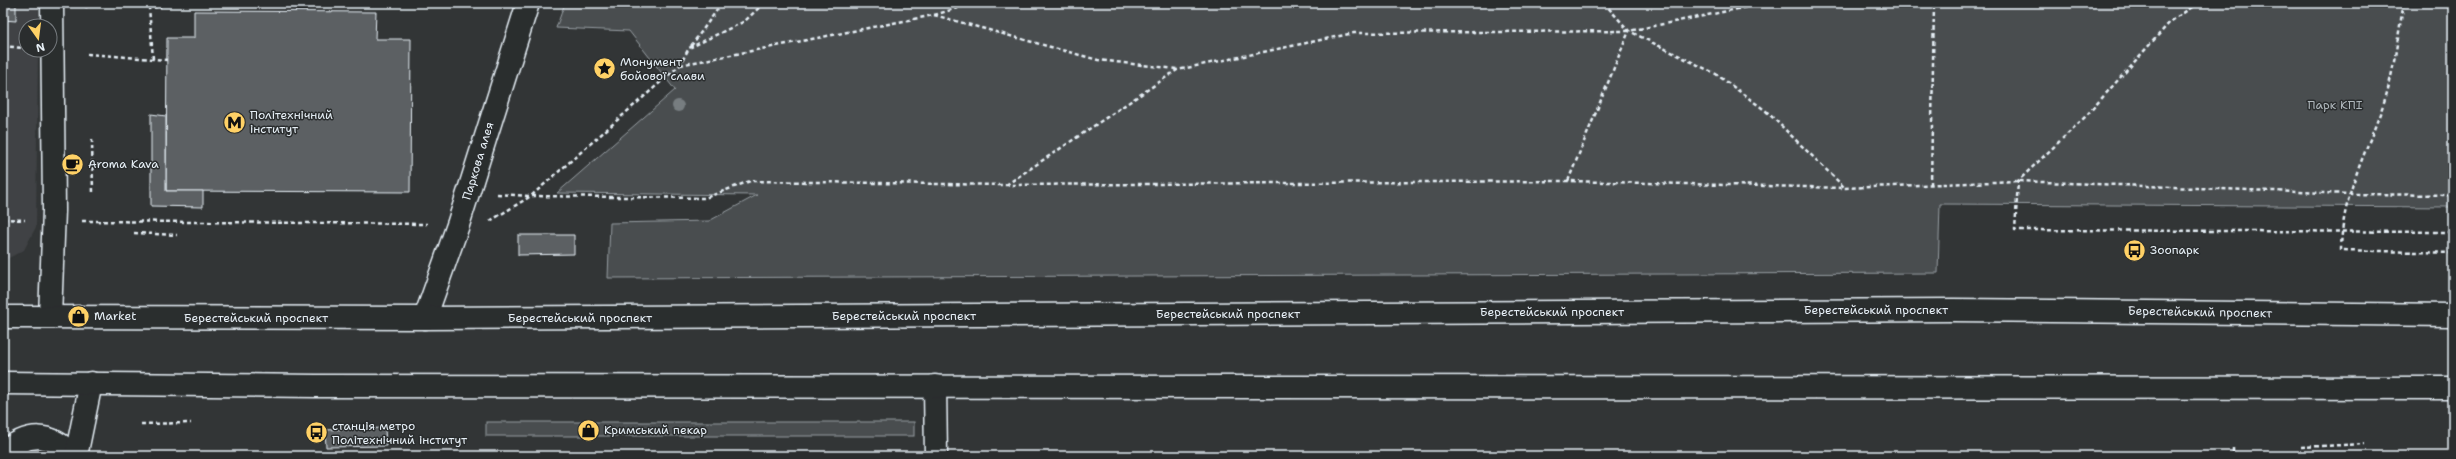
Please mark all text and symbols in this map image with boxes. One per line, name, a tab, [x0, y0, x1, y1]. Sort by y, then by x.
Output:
north arrow	[18, 18, 58, 58]
text: N	[34, 39, 46, 56]
place label: Монумент бойової слави	[620, 54, 705, 84]
place icon: Монумент бойової слави	[591, 56, 617, 82]
park label: Парк КПІ	[2308, 97, 2363, 113]
place label: Політехнічний інститут	[250, 107, 333, 137]
metro station icon: Політехнічний інститут	[221, 109, 247, 135]
street label: Паркова алея	[459, 120, 497, 202]
cafe icon: Aroma Kava	[59, 151, 85, 177]
place label: Aroma Kava	[88, 156, 159, 172]
bus stop icon: Зоопарк	[2122, 237, 2148, 263]
place label: Зоопарк	[2150, 242, 2200, 258]
street label: Берестейський проспект	[1804, 302, 1949, 318]
shop icon: Market	[66, 303, 92, 329]
street label: Берестейський проспект	[2128, 303, 2273, 321]
street label: Берестейський проспект	[1480, 304, 1625, 320]
street label: Берестейський проспект	[1156, 306, 1301, 322]
place label: Market	[94, 308, 136, 324]
street label: Берестейський проспект	[832, 308, 977, 324]
street label: Берестейський проспект	[184, 310, 329, 326]
street label: Берестейський проспект	[508, 310, 653, 326]
shop icon: Кримський пекар	[576, 417, 602, 443]
place label: станція метро Політехнічний інститут	[332, 418, 468, 448]
bus stop icon: станція метро Політехнічний інститут	[304, 420, 330, 446]
place label: Кримський пекар	[604, 422, 707, 438]

